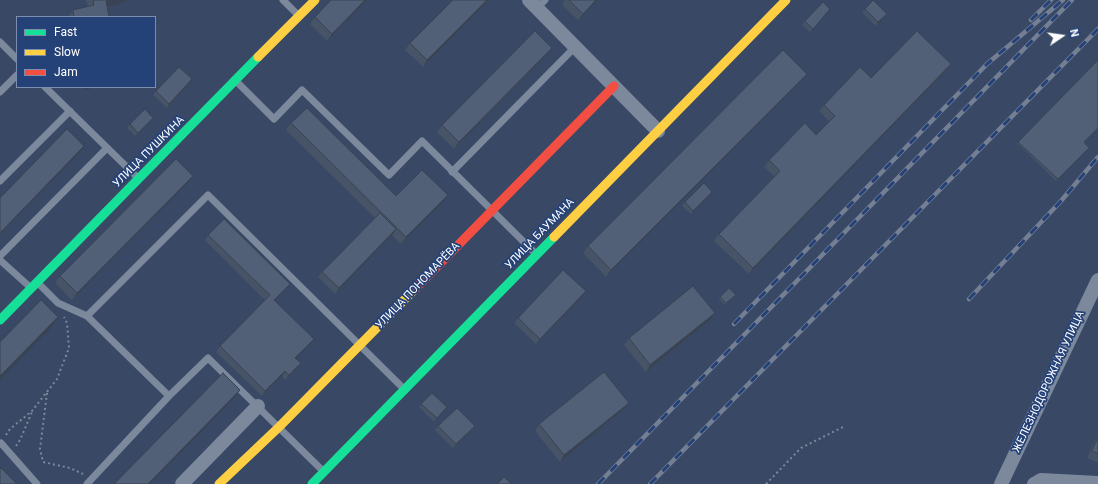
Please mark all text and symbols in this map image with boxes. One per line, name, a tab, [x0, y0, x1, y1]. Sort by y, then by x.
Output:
legend	[16, 16, 156, 88]
north arrow	[1042, 16, 1082, 56]
text: Fast	[54, 25, 77, 39]
text: N	[1067, 28, 1081, 38]
text: Slow	[54, 45, 80, 59]
text: Jam	[54, 65, 78, 79]
street label: УЛИЦА ПУШКИНА	[111, 114, 187, 190]
street label: УЛИЦА БАУМАНА	[503, 196, 577, 272]
street label: УЛИЦА ПОНОМАРЁВА	[373, 240, 463, 332]
street label: ЖЕЛЕЗНОДОРОЖНАЯ УЛИЦА	[1010, 309, 1088, 455]

